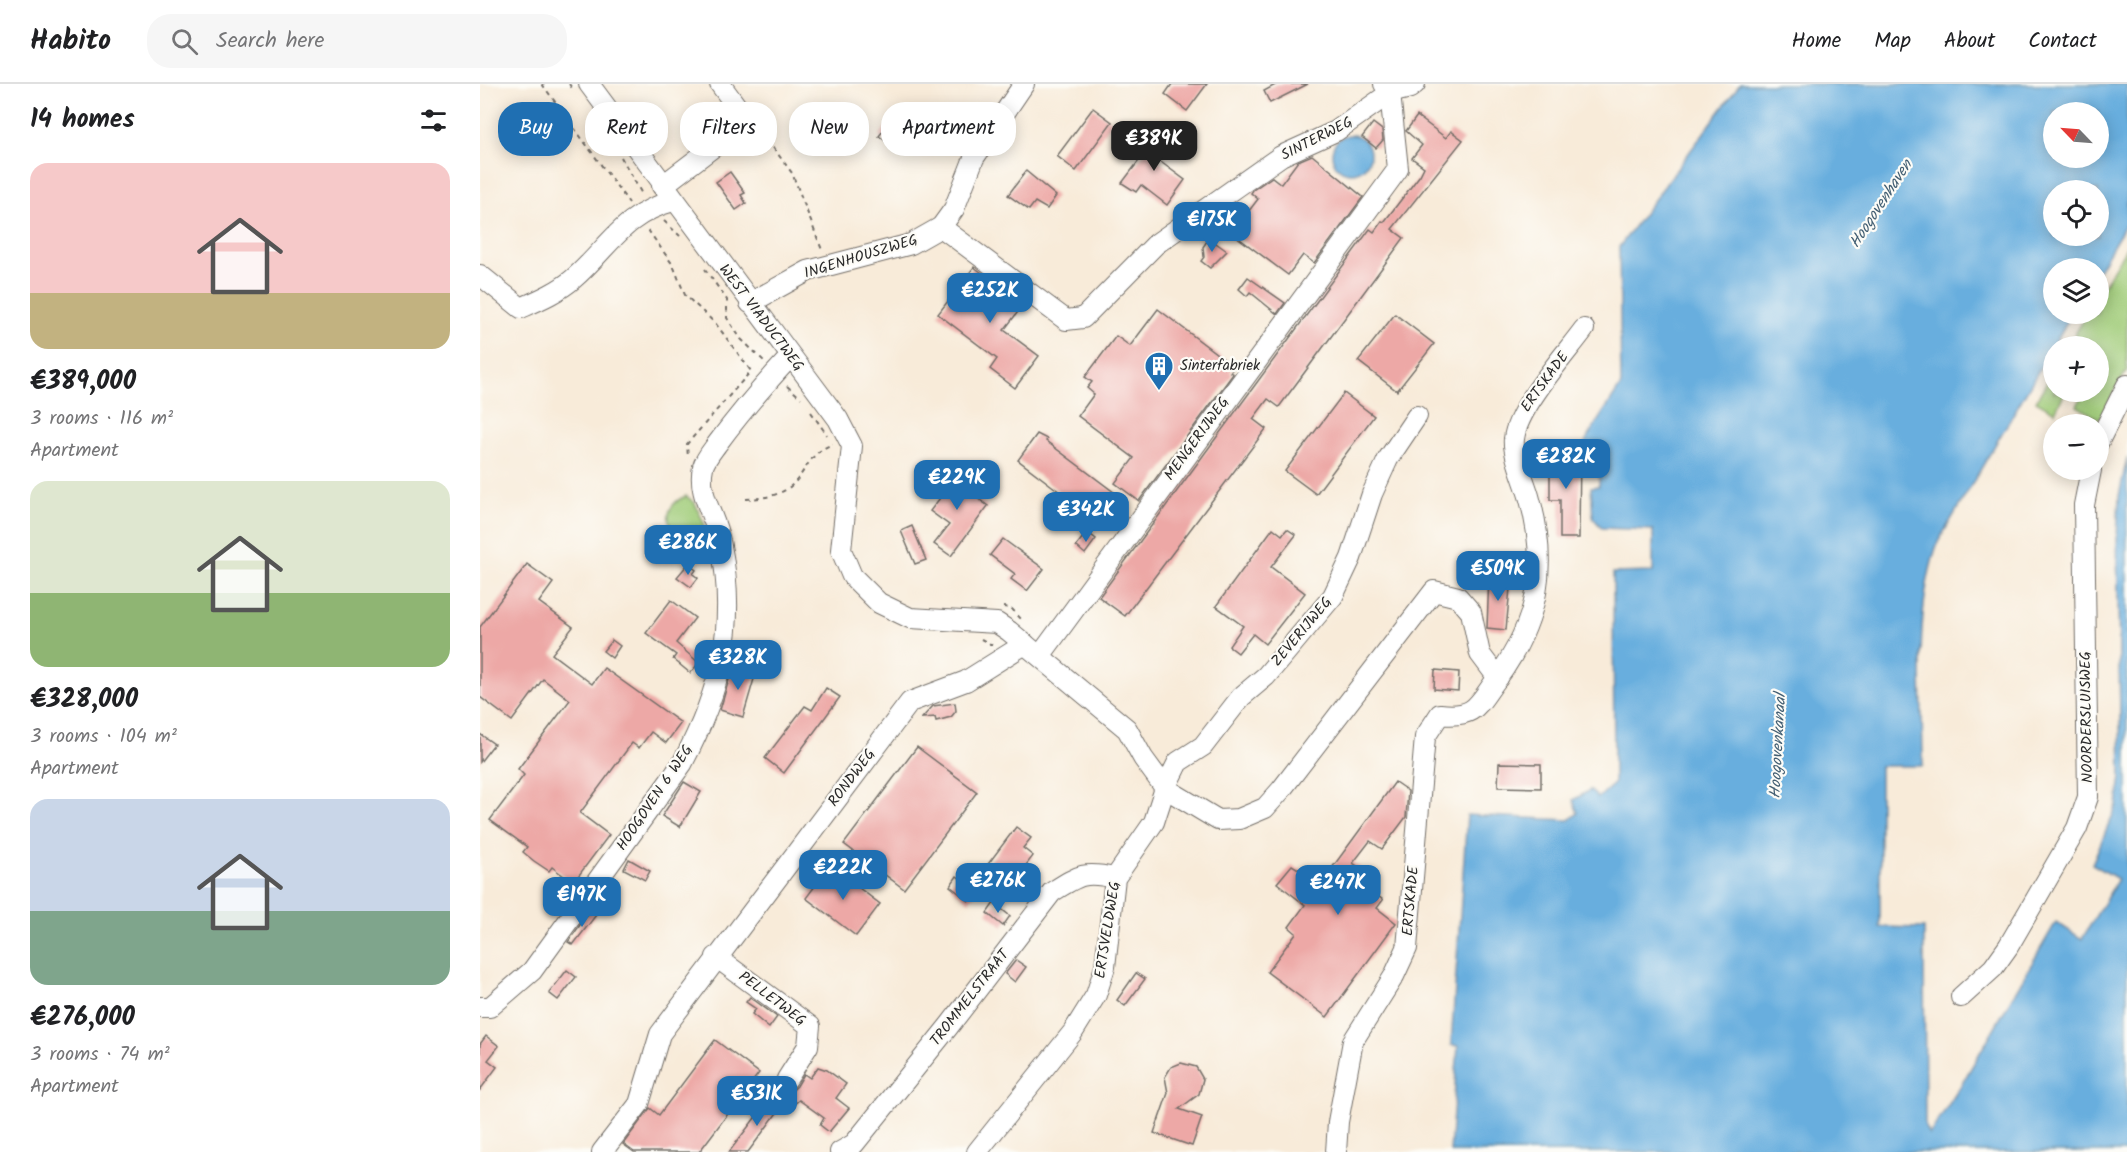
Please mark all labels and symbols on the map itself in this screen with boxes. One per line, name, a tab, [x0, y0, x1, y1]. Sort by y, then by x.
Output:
north arrow	[2043, 102, 2109, 168]
street label: SINTERWEG	[1277, 111, 1357, 167]
pin: €389K	[1112, 121, 1196, 172]
water label: Hoogovenhaven	[1843, 154, 1920, 253]
pin: €175K	[1170, 202, 1254, 253]
street label: INGENHOUSZWEG	[801, 228, 921, 286]
street label: WEST VIADUCTWEG	[712, 259, 810, 377]
pin: €252K	[948, 273, 1032, 324]
street label: ERTSKADE	[1515, 346, 1576, 417]
building icon: Sinterfabriek	[1143, 350, 1175, 392]
place label: Sinterfabriek	[1180, 354, 1261, 378]
street label: MENGERIJWEG	[1158, 392, 1236, 486]
pin: €282K	[1524, 439, 1608, 490]
pin: €229K	[915, 460, 999, 511]
pin: €342K	[1044, 492, 1128, 543]
pin: €286K	[646, 525, 730, 576]
pin: €509K	[1456, 551, 1540, 602]
street label: ZEVERIJWEG	[1266, 592, 1338, 672]
pin: €328K	[696, 640, 780, 691]
street label: NOORDERSLUISWEG	[2074, 651, 2100, 783]
water label: Hoogovenkanaal	[1763, 690, 1793, 799]
street label: HOOGOVEN 6 WEG	[610, 740, 700, 856]
street label: RONDWEG	[822, 744, 882, 812]
pin: €222K	[801, 850, 885, 901]
pin: €276K	[956, 863, 1040, 914]
street label: ERTSKADE	[1396, 864, 1426, 937]
pin: €247K	[1296, 865, 1380, 916]
pin: €197K	[540, 877, 624, 928]
street label: ERTSVELDWEG	[1088, 880, 1128, 980]
street label: TROMMELSTRAAT	[924, 943, 1017, 1052]
street label: PELLETWEG	[733, 965, 811, 1033]
pin: €531K	[715, 1076, 799, 1127]

